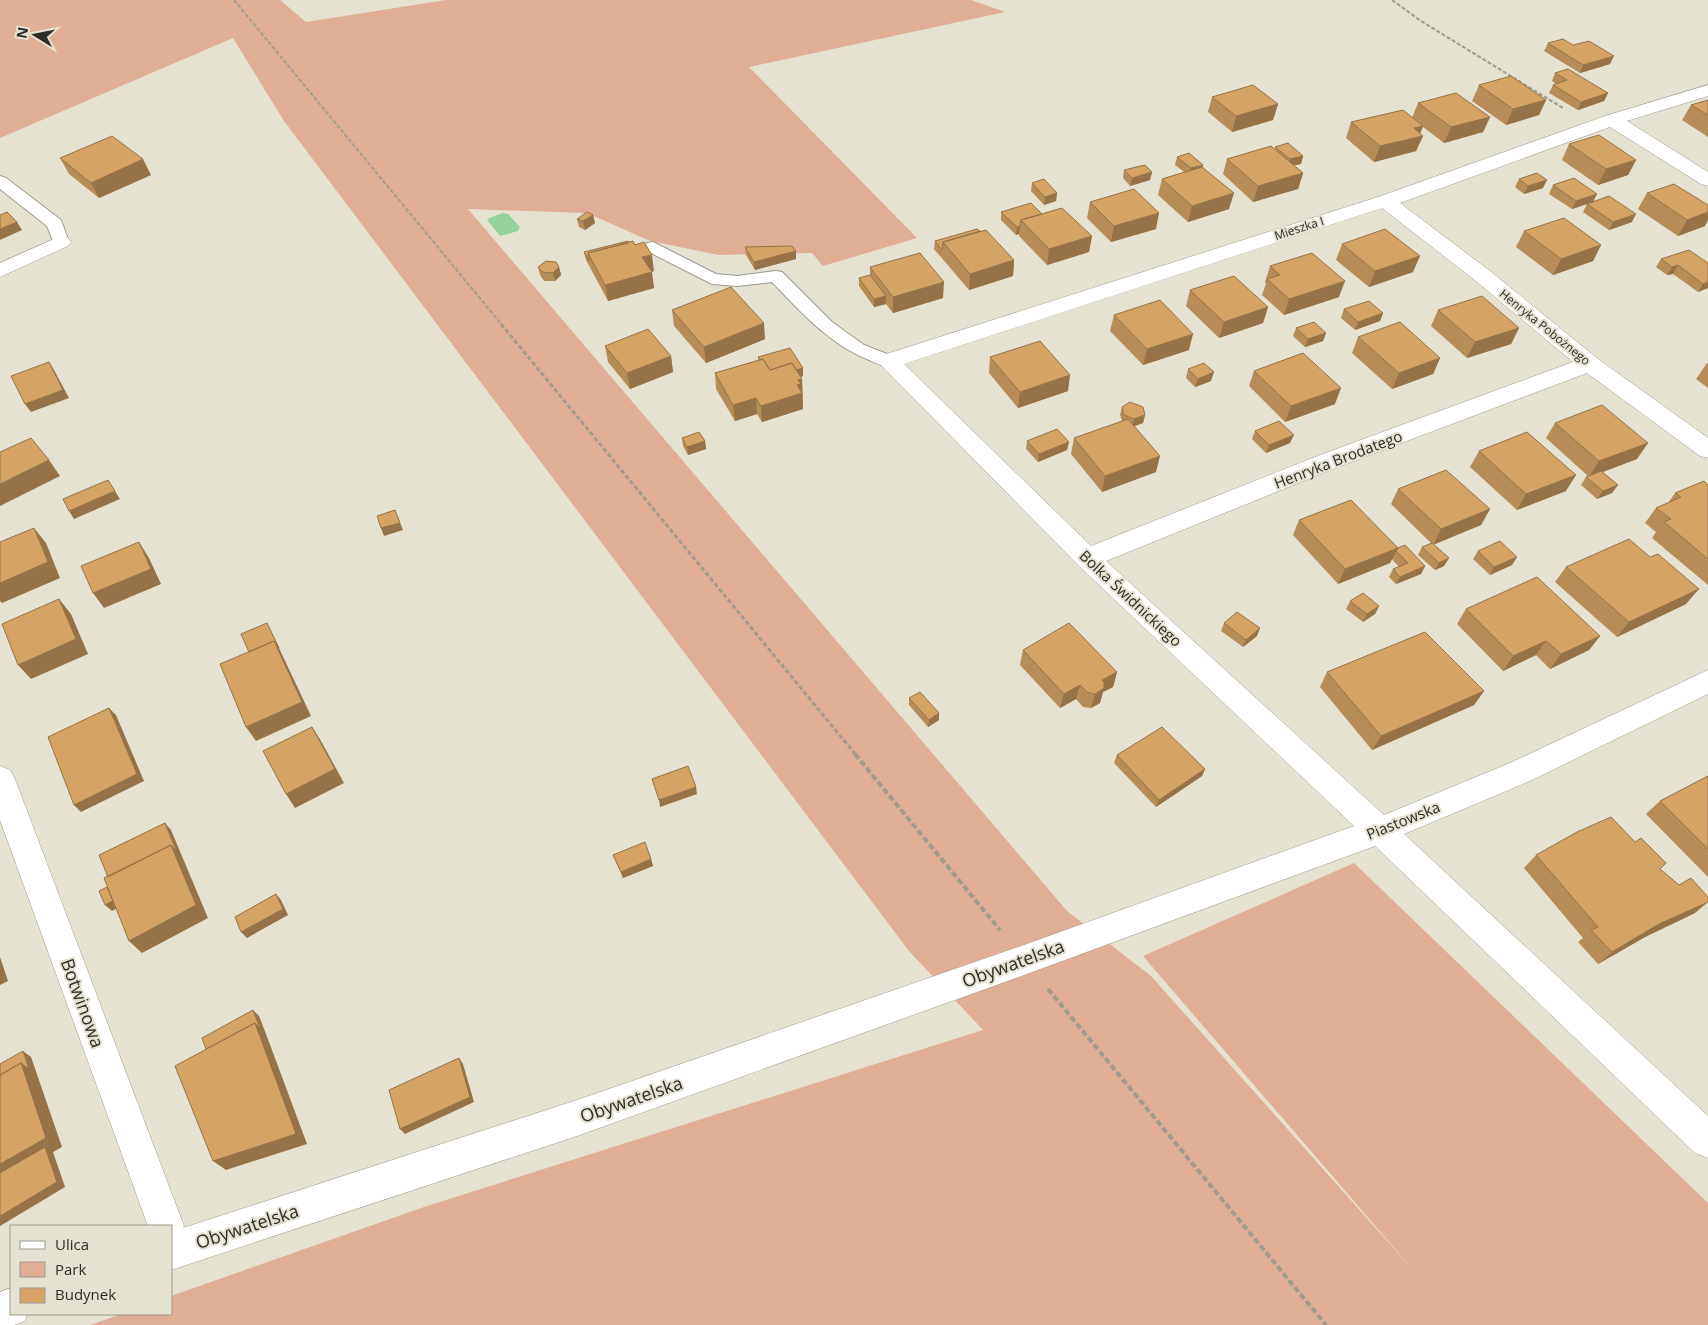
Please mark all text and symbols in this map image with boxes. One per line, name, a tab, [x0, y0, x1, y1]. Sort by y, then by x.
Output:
north arrow	[10, 10, 60, 60]
text: N	[11, 25, 32, 40]
street label: Mieszka I	[1272, 212, 1326, 244]
street label: Henryka Pobożnego	[1496, 285, 1594, 369]
street label: Henryka Brodatego	[1271, 425, 1405, 493]
street label: Bolka Świdnickiego	[1076, 545, 1186, 651]
street label: Piastowska	[1363, 796, 1443, 844]
street label: Obywatelska	[959, 933, 1067, 993]
street label: Botwinowa	[56, 955, 110, 1051]
street label: Obywatelska	[576, 1070, 686, 1128]
street label: Obywatelska	[192, 1198, 302, 1254]
legend	[10, 1225, 172, 1315]
text: Ulica	[55, 1234, 89, 1254]
text: Park	[55, 1259, 86, 1279]
text: Budynek	[55, 1284, 116, 1304]

